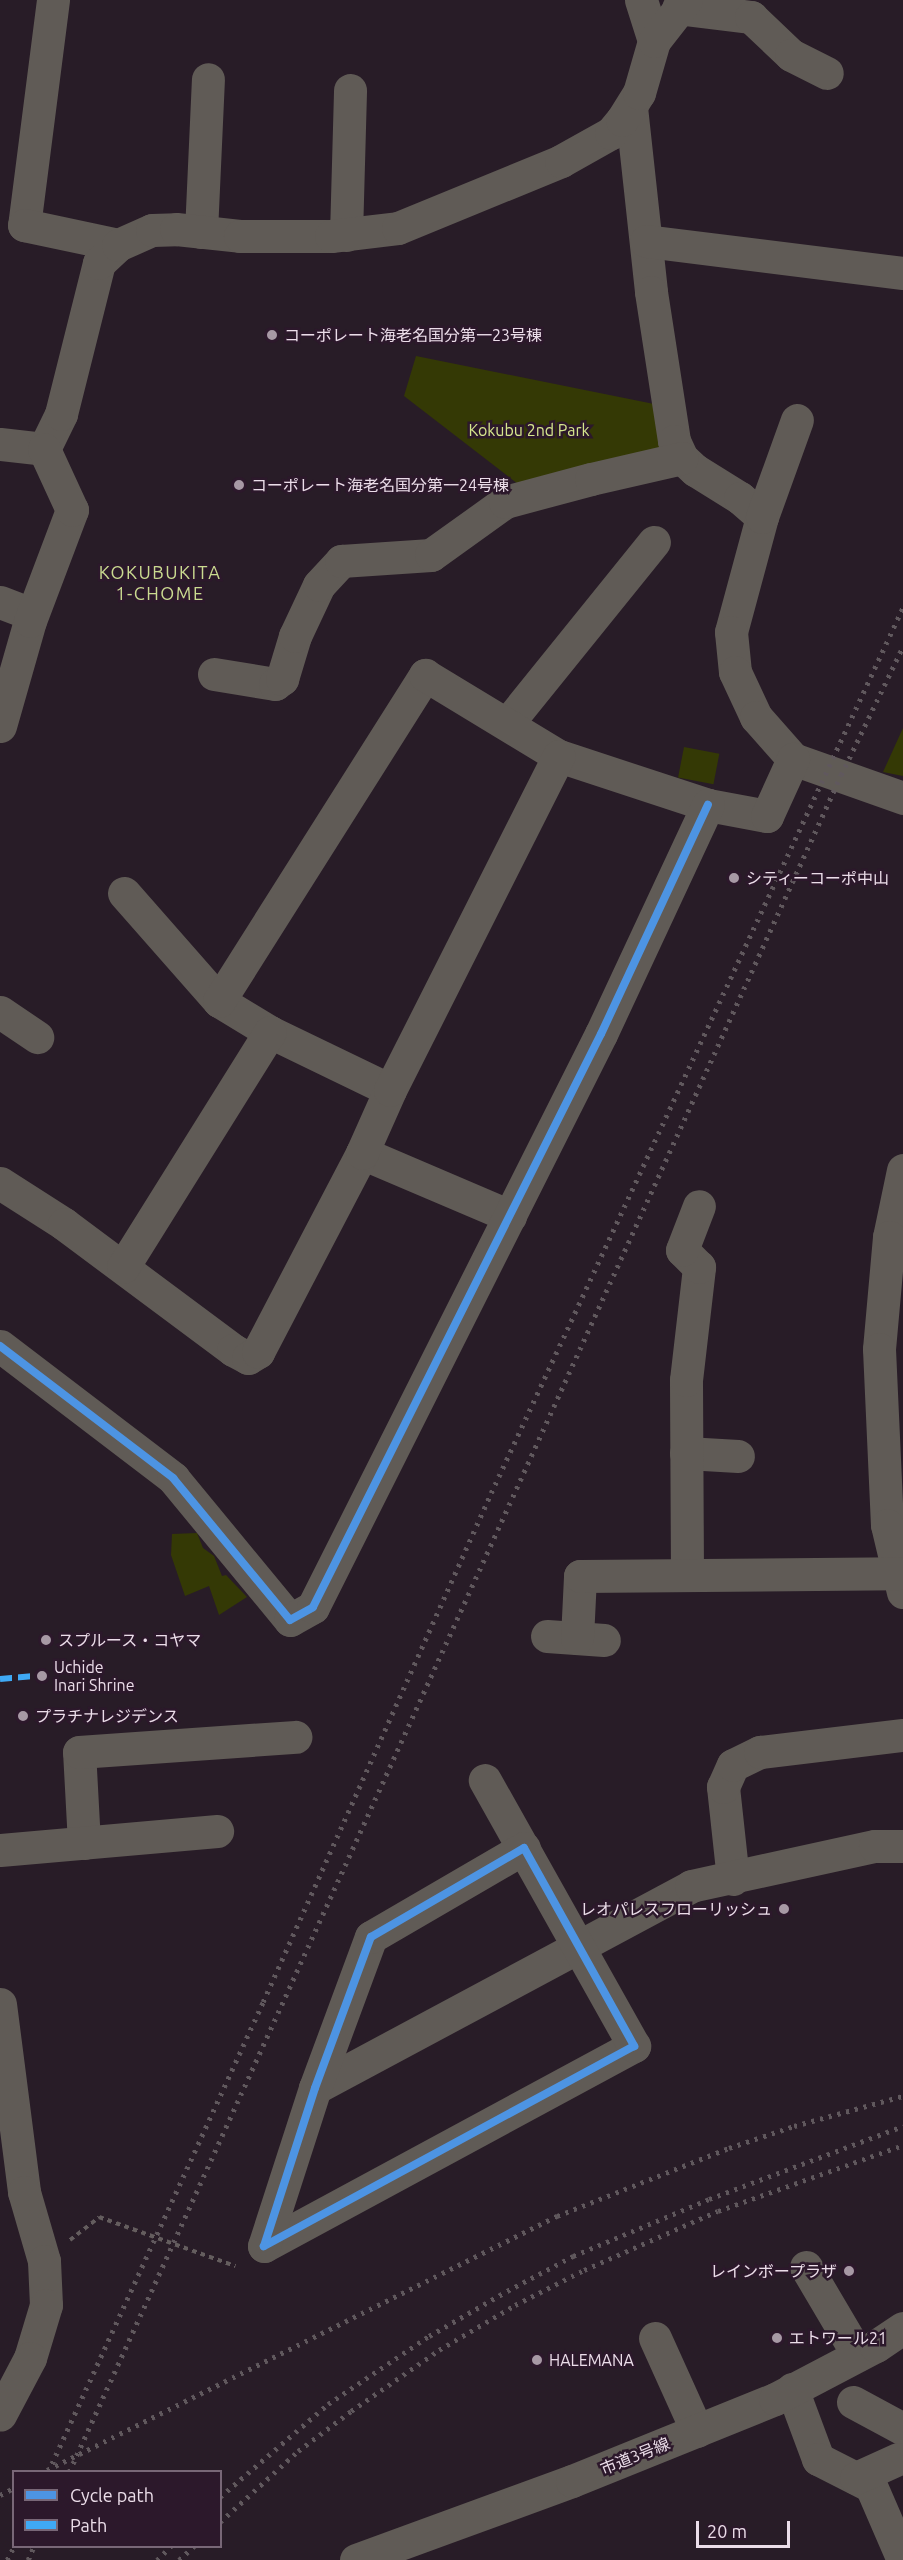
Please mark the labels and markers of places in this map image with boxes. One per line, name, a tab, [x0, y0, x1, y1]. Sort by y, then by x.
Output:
place label: コーポレート海老名国分第一23号棟	[284, 325, 542, 345]
marker: コーポレート海老名国分第一23号棟	[265, 328, 279, 342]
place label: コーポレート海老名国分第一24号棟	[251, 475, 509, 495]
marker: コーポレート海老名国分第一24号棟	[232, 478, 246, 492]
place label: シティーコーポ中山	[746, 868, 890, 888]
marker: シティーコーポ中山	[727, 871, 741, 885]
place label: スプルース・コヤマ	[58, 1630, 202, 1650]
marker: スプルース・コヤマ	[39, 1633, 53, 1647]
place label: Uchide Inari Shrine	[54, 1657, 135, 1695]
marker: Uchide Inari Shrine	[35, 1669, 49, 1683]
place label: プラチナレジデンス	[35, 1706, 179, 1726]
marker: プラチナレジデンス	[16, 1709, 30, 1723]
place label: レオパレスフローリッシュ	[580, 1899, 772, 1919]
marker: レオパレスフローリッシュ	[777, 1902, 791, 1916]
place label: レインボープラザ	[709, 2261, 837, 2281]
marker: レインボープラザ	[842, 2264, 856, 2278]
place label: エトワール21	[789, 2328, 887, 2348]
marker: エトワール21	[770, 2331, 784, 2345]
place label: HALEMANA	[549, 2350, 634, 2370]
marker: HALEMANA	[530, 2353, 544, 2367]

